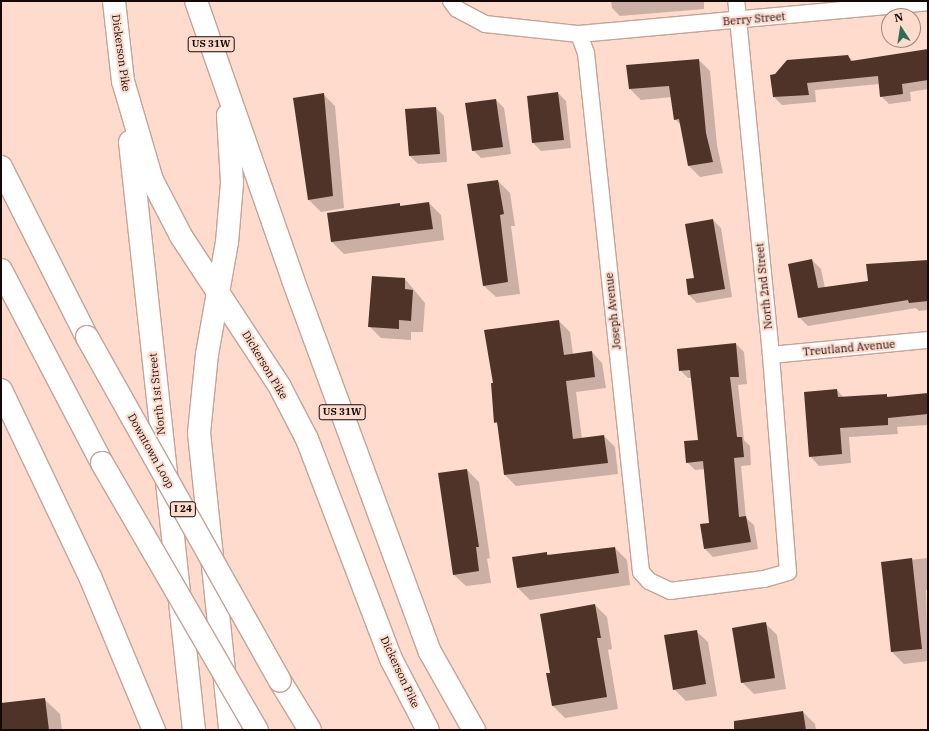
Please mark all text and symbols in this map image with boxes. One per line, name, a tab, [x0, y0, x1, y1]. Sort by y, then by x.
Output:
north arrow	[881, 8, 921, 48]
text: N	[893, 9, 904, 25]
street label: Berry Street	[722, 10, 786, 28]
street label: Dickerson Pike	[109, 14, 133, 92]
road number: US 31W	[187, 36, 235, 52]
street label: North 2nd Street	[753, 242, 775, 330]
street label: Joseph Avenue	[602, 272, 624, 350]
street label: Dickerson Pike	[239, 328, 291, 402]
street label: Treutland Avenue	[802, 337, 896, 359]
street label: North 1st Street	[146, 352, 168, 436]
road number: US 31W	[318, 404, 366, 420]
street label: Downtown Loop	[125, 411, 177, 491]
road number: I 24	[169, 501, 197, 517]
street label: Dickerson Pike	[378, 634, 422, 710]

